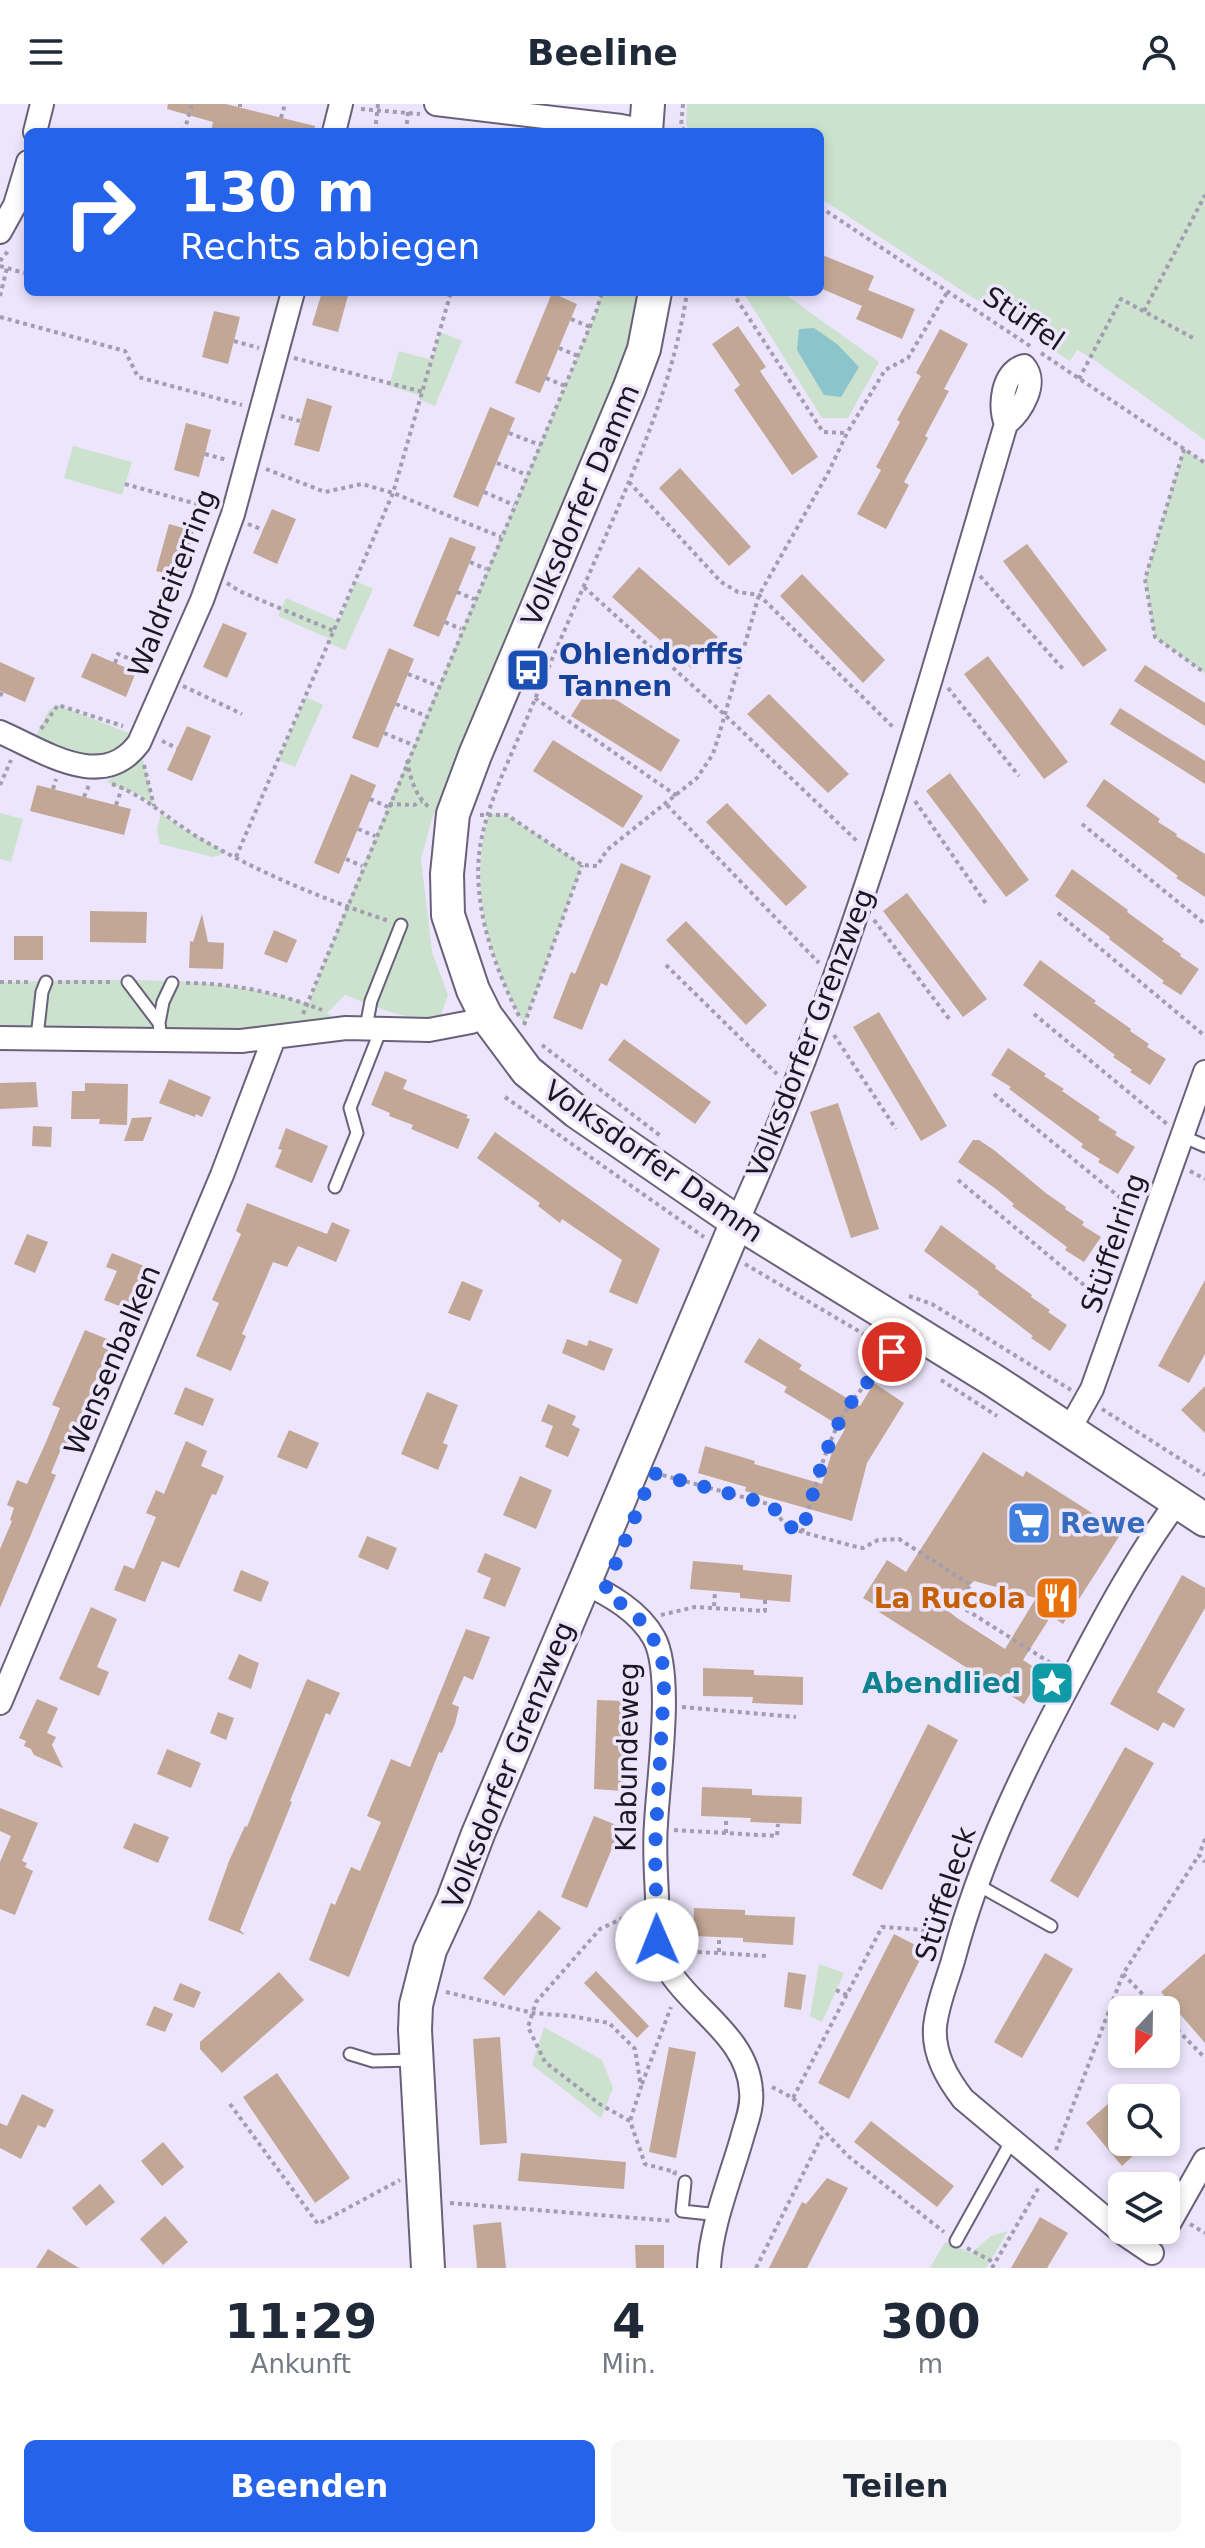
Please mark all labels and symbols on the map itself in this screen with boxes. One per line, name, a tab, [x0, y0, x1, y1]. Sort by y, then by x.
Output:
street label: Stüffel	[977, 279, 1071, 357]
street label: Volksdorfer Damm	[515, 379, 646, 631]
street label: Waldreiterring	[121, 485, 223, 682]
place label: Ohlendorffs Tannen	[559, 638, 744, 703]
bus stop icon: Ohlendorffs Tannen	[504, 646, 552, 694]
street label: Volksdorfer Grenzweg	[740, 884, 881, 1182]
street label: Volksdorfer Damm	[538, 1073, 770, 1249]
street label: Stüffelring	[1074, 1169, 1153, 1317]
street label: Wensenbalken	[58, 1260, 167, 1460]
pin	[858, 1318, 926, 1386]
supermarket icon: Rewe	[1005, 1499, 1053, 1547]
place label: Rewe	[1060, 1507, 1145, 1540]
restaurant icon: La Rucola	[1033, 1574, 1081, 1622]
place label: La Rucola	[874, 1582, 1026, 1615]
street label: Volksdorfer Grenzweg	[436, 1617, 581, 1914]
place icon: Abendlied	[1028, 1659, 1076, 1707]
street label: Klabundeweg	[609, 1662, 646, 1852]
place label: Abendlied	[862, 1667, 1021, 1700]
street label: Stüffeleck	[908, 1822, 983, 1966]
position arrow	[615, 1898, 699, 1982]
north arrow	[1108, 1996, 1180, 2068]

